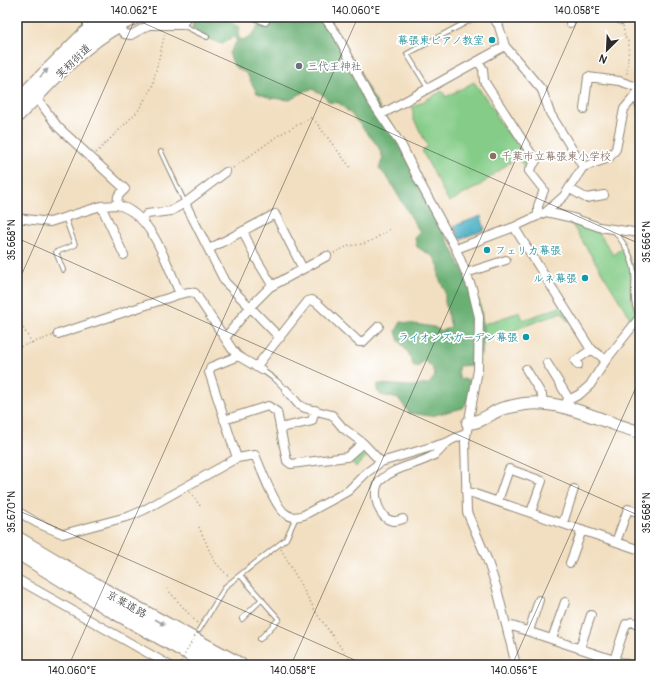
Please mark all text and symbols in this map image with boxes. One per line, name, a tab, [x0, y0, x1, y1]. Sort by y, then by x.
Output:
text: 140.062°E	[111, 5, 157, 17]
text: 140.060°E	[332, 5, 380, 17]
text: 140.058°E	[554, 5, 600, 17]
north arrow	[587, 30, 627, 70]
place label: 幕張東ピアノ教室	[397, 34, 484, 47]
marker: 幕張東ピアノ教室	[487, 35, 497, 45]
street label: 実籾街道	[53, 41, 94, 81]
text: N	[597, 51, 609, 66]
place label: 三代王神社	[307, 60, 362, 73]
marker: 三代王神社	[294, 61, 304, 71]
one-way arrow	[39, 68, 49, 78]
place label: 千葉市立幕張東小学校	[501, 150, 611, 163]
marker: 千葉市立幕張東小学校	[488, 151, 498, 161]
text: 35.668°N	[6, 219, 18, 261]
text: 35.666°N	[641, 221, 653, 263]
place label: フェリカ幕張	[495, 244, 561, 257]
marker: フェリカ幕張	[482, 245, 492, 255]
place label: ルネ幕張	[533, 272, 577, 285]
marker: ルネ幕張	[580, 273, 590, 283]
place label: ライオンズガーデン幕張	[398, 331, 518, 344]
marker: ライオンズガーデン幕張	[521, 332, 531, 342]
text: 35.670°N	[6, 491, 18, 533]
text: 35.668°N	[641, 492, 653, 534]
street label: 京葉道路	[104, 588, 149, 621]
one-way arrow	[154, 619, 165, 626]
text: 140.060°E	[48, 665, 96, 677]
text: 140.058°E	[270, 665, 316, 677]
text: 140.056°E	[491, 665, 537, 677]

